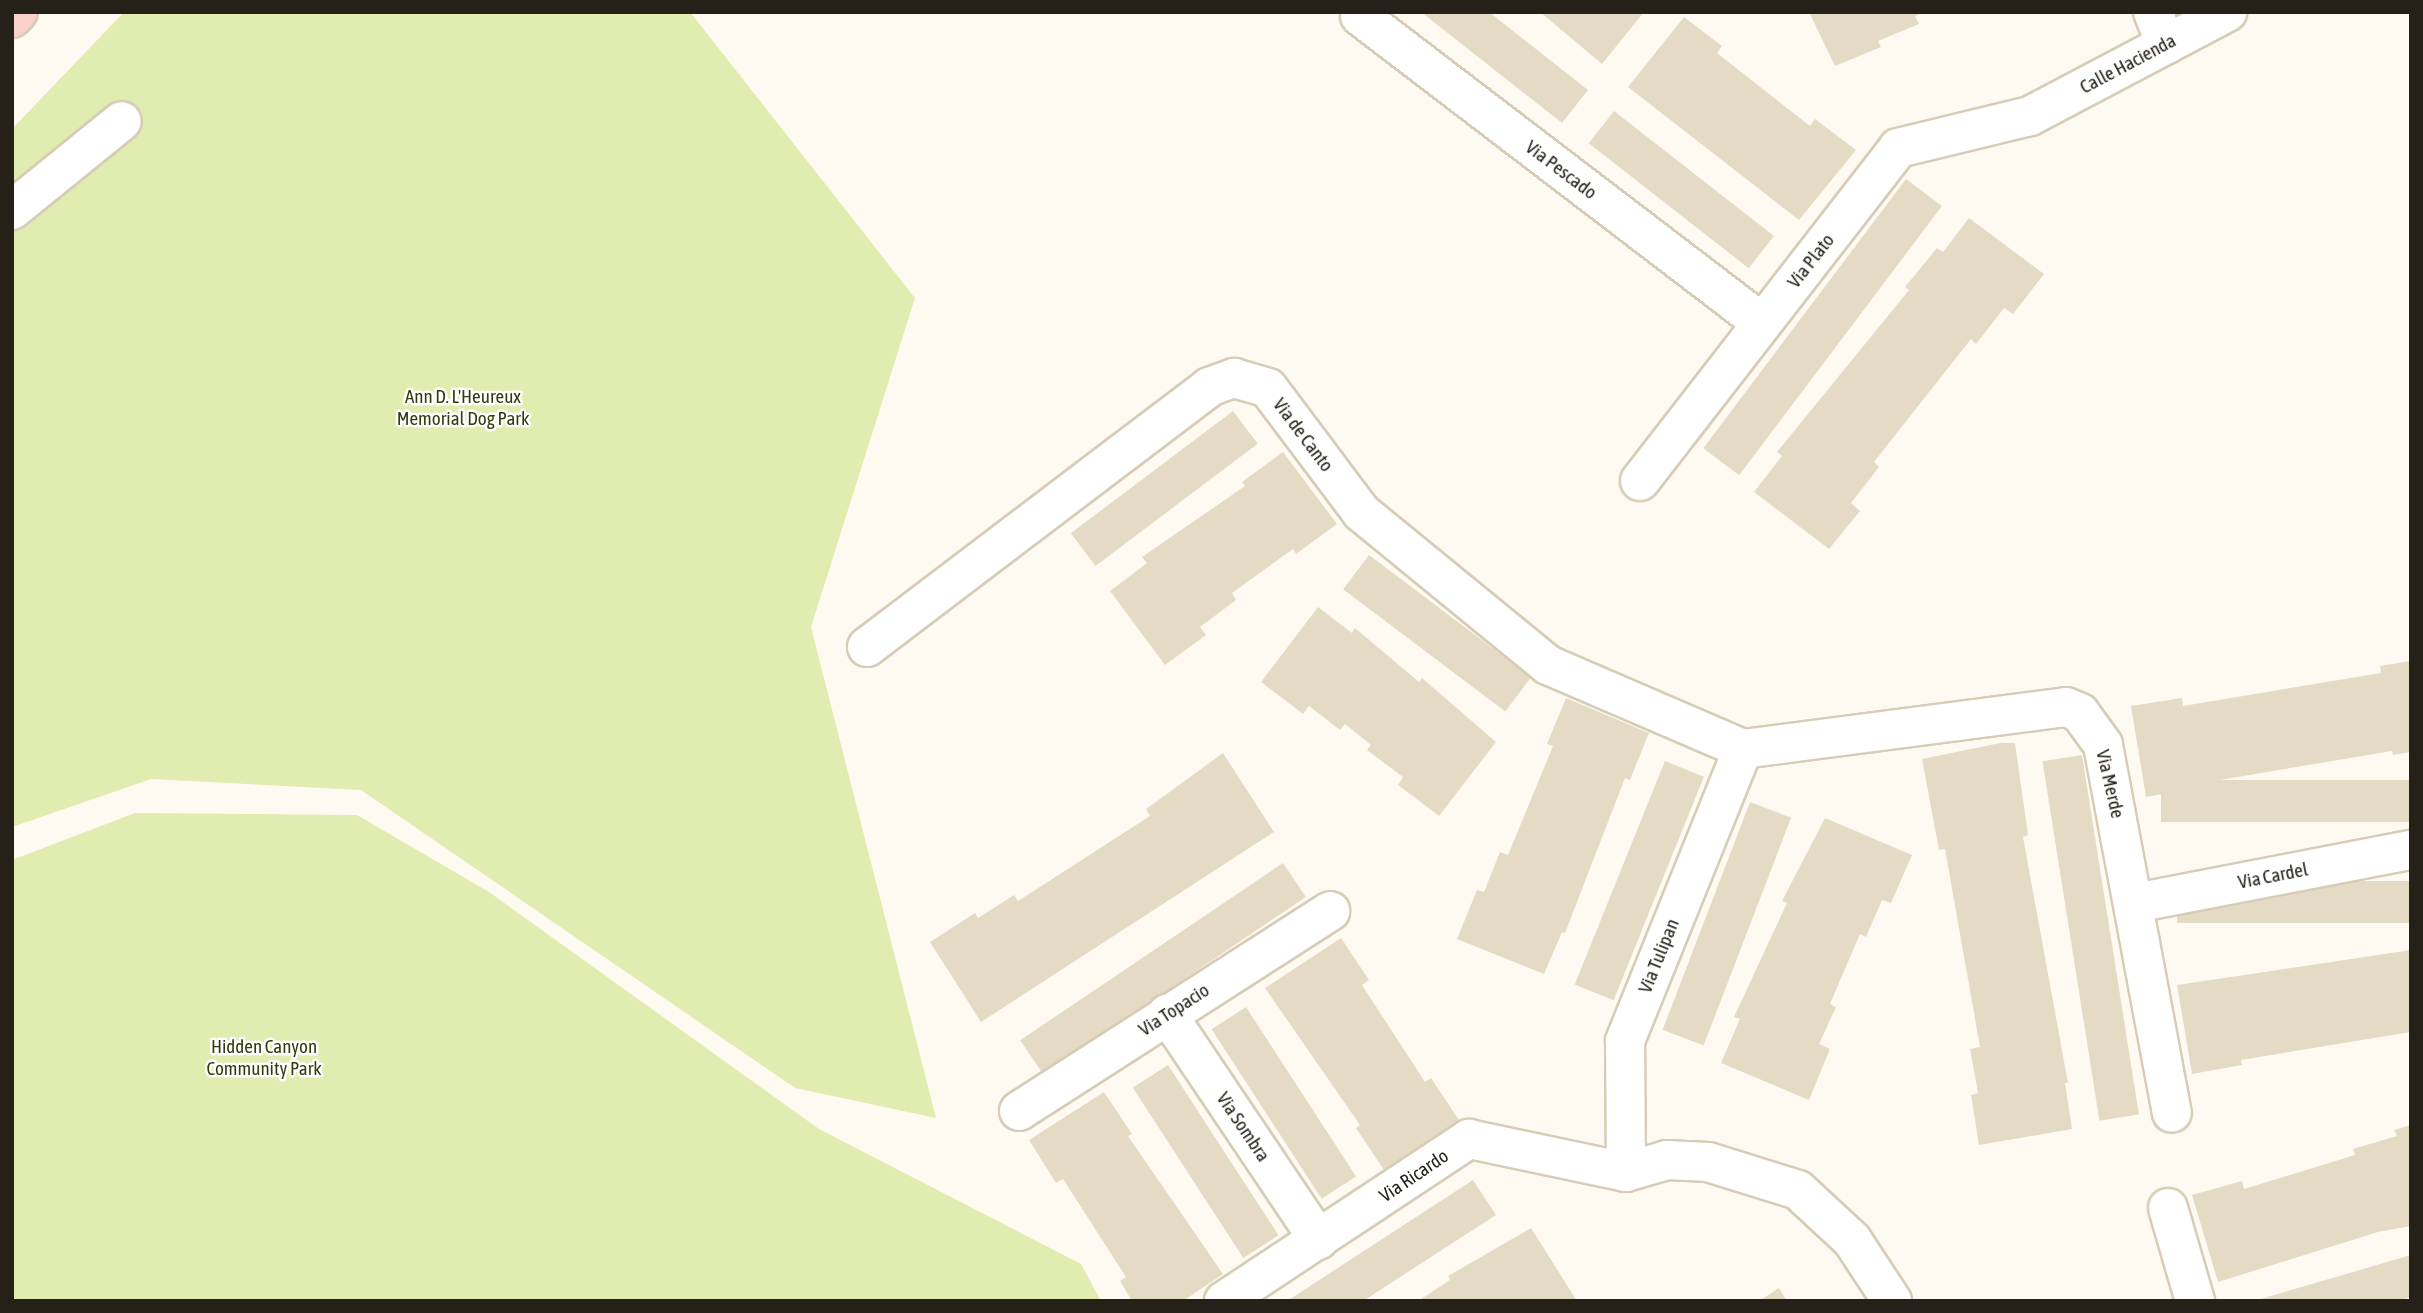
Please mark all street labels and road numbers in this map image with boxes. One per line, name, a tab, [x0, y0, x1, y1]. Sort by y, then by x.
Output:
street label: Calle Hacienda	[2076, 29, 2180, 99]
street label: Via Pescado	[1521, 136, 1601, 204]
street label: Via Plato	[1783, 229, 1839, 293]
street label: Via de Canto	[1268, 394, 1338, 476]
street label: Via Merde	[2091, 747, 2129, 821]
street label: Via Cardel	[2236, 858, 2310, 894]
street label: Via Tulipan	[1634, 916, 1684, 996]
street label: Via Topacio	[1134, 979, 1214, 1041]
street label: Via Sombra	[1212, 1088, 1274, 1166]
street label: Via Ricardo	[1375, 1145, 1453, 1207]

